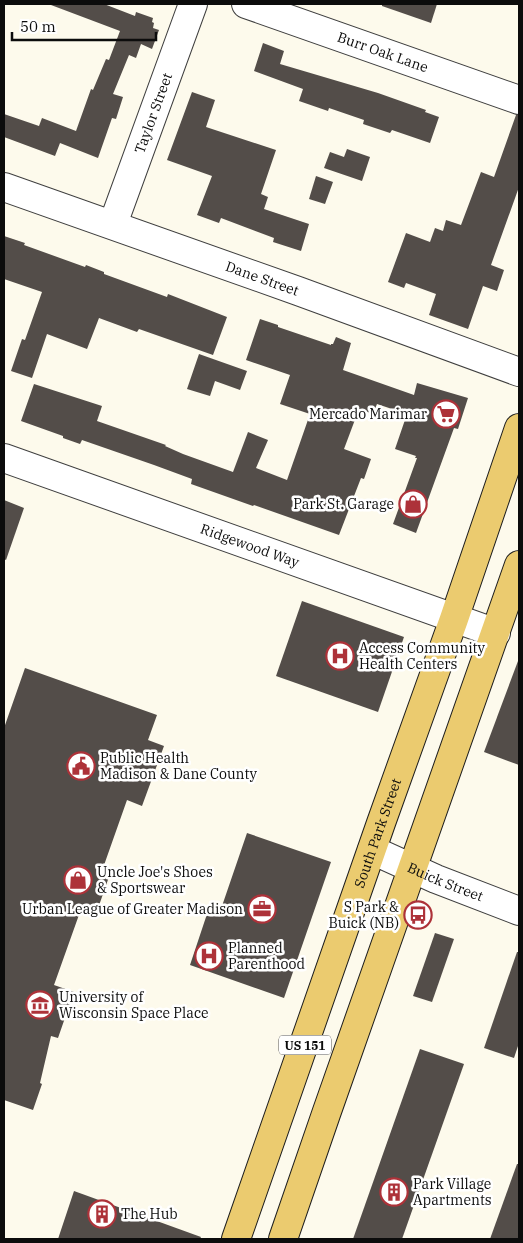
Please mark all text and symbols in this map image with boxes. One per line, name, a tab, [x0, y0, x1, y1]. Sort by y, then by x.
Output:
scale bar	[12, 10, 156, 42]
text: 50 m	[20, 17, 56, 36]
street label: Burr Oak Lane	[335, 28, 431, 76]
street label: Taylor Street	[130, 70, 176, 156]
street label: Dane Street	[223, 257, 301, 300]
supermarket icon: Mercado Marimar	[431, 399, 461, 429]
place label: Mercado Marimar	[309, 405, 428, 423]
shop icon: Park St. Garage	[398, 489, 428, 519]
place label: Park St. Garage	[293, 495, 394, 513]
street label: Ridgewood Way	[198, 520, 302, 572]
place label: Access Community Health Centers	[359, 639, 486, 673]
hospital icon: Access Community Health Centers	[325, 641, 355, 671]
place label: Public Health Madison & Dane County	[100, 749, 258, 783]
public building icon: Public Health Madison & Dane County	[66, 751, 96, 781]
street label: South Park Street	[350, 776, 405, 890]
street label: Buick Street	[405, 858, 486, 905]
place label: Uncle Joe's Shoes & Sportswear	[97, 863, 213, 897]
shop icon: Uncle Joe's Shoes & Sportswear	[63, 865, 93, 895]
office icon: Urban League of Greater Madison	[247, 894, 277, 924]
place label: S Park & Buick (NB)	[329, 898, 399, 932]
place label: Urban League of Greater Madison	[22, 900, 243, 918]
bus stop icon: S Park & Buick (NB)	[403, 900, 433, 930]
place label: Planned Parenthood	[228, 939, 306, 973]
hospital icon: Planned Parenthood	[194, 941, 224, 971]
place label: University of Wisconsin Space Place	[59, 988, 209, 1022]
museum icon: University of Wisconsin Space Place	[25, 990, 55, 1020]
road number: US 151	[279, 1036, 331, 1054]
place label: Park Village Apartments	[413, 1175, 492, 1209]
building icon: Park Village Apartments	[379, 1177, 409, 1207]
building icon: The Hub	[87, 1199, 117, 1229]
place label: The Hub	[121, 1205, 178, 1223]

